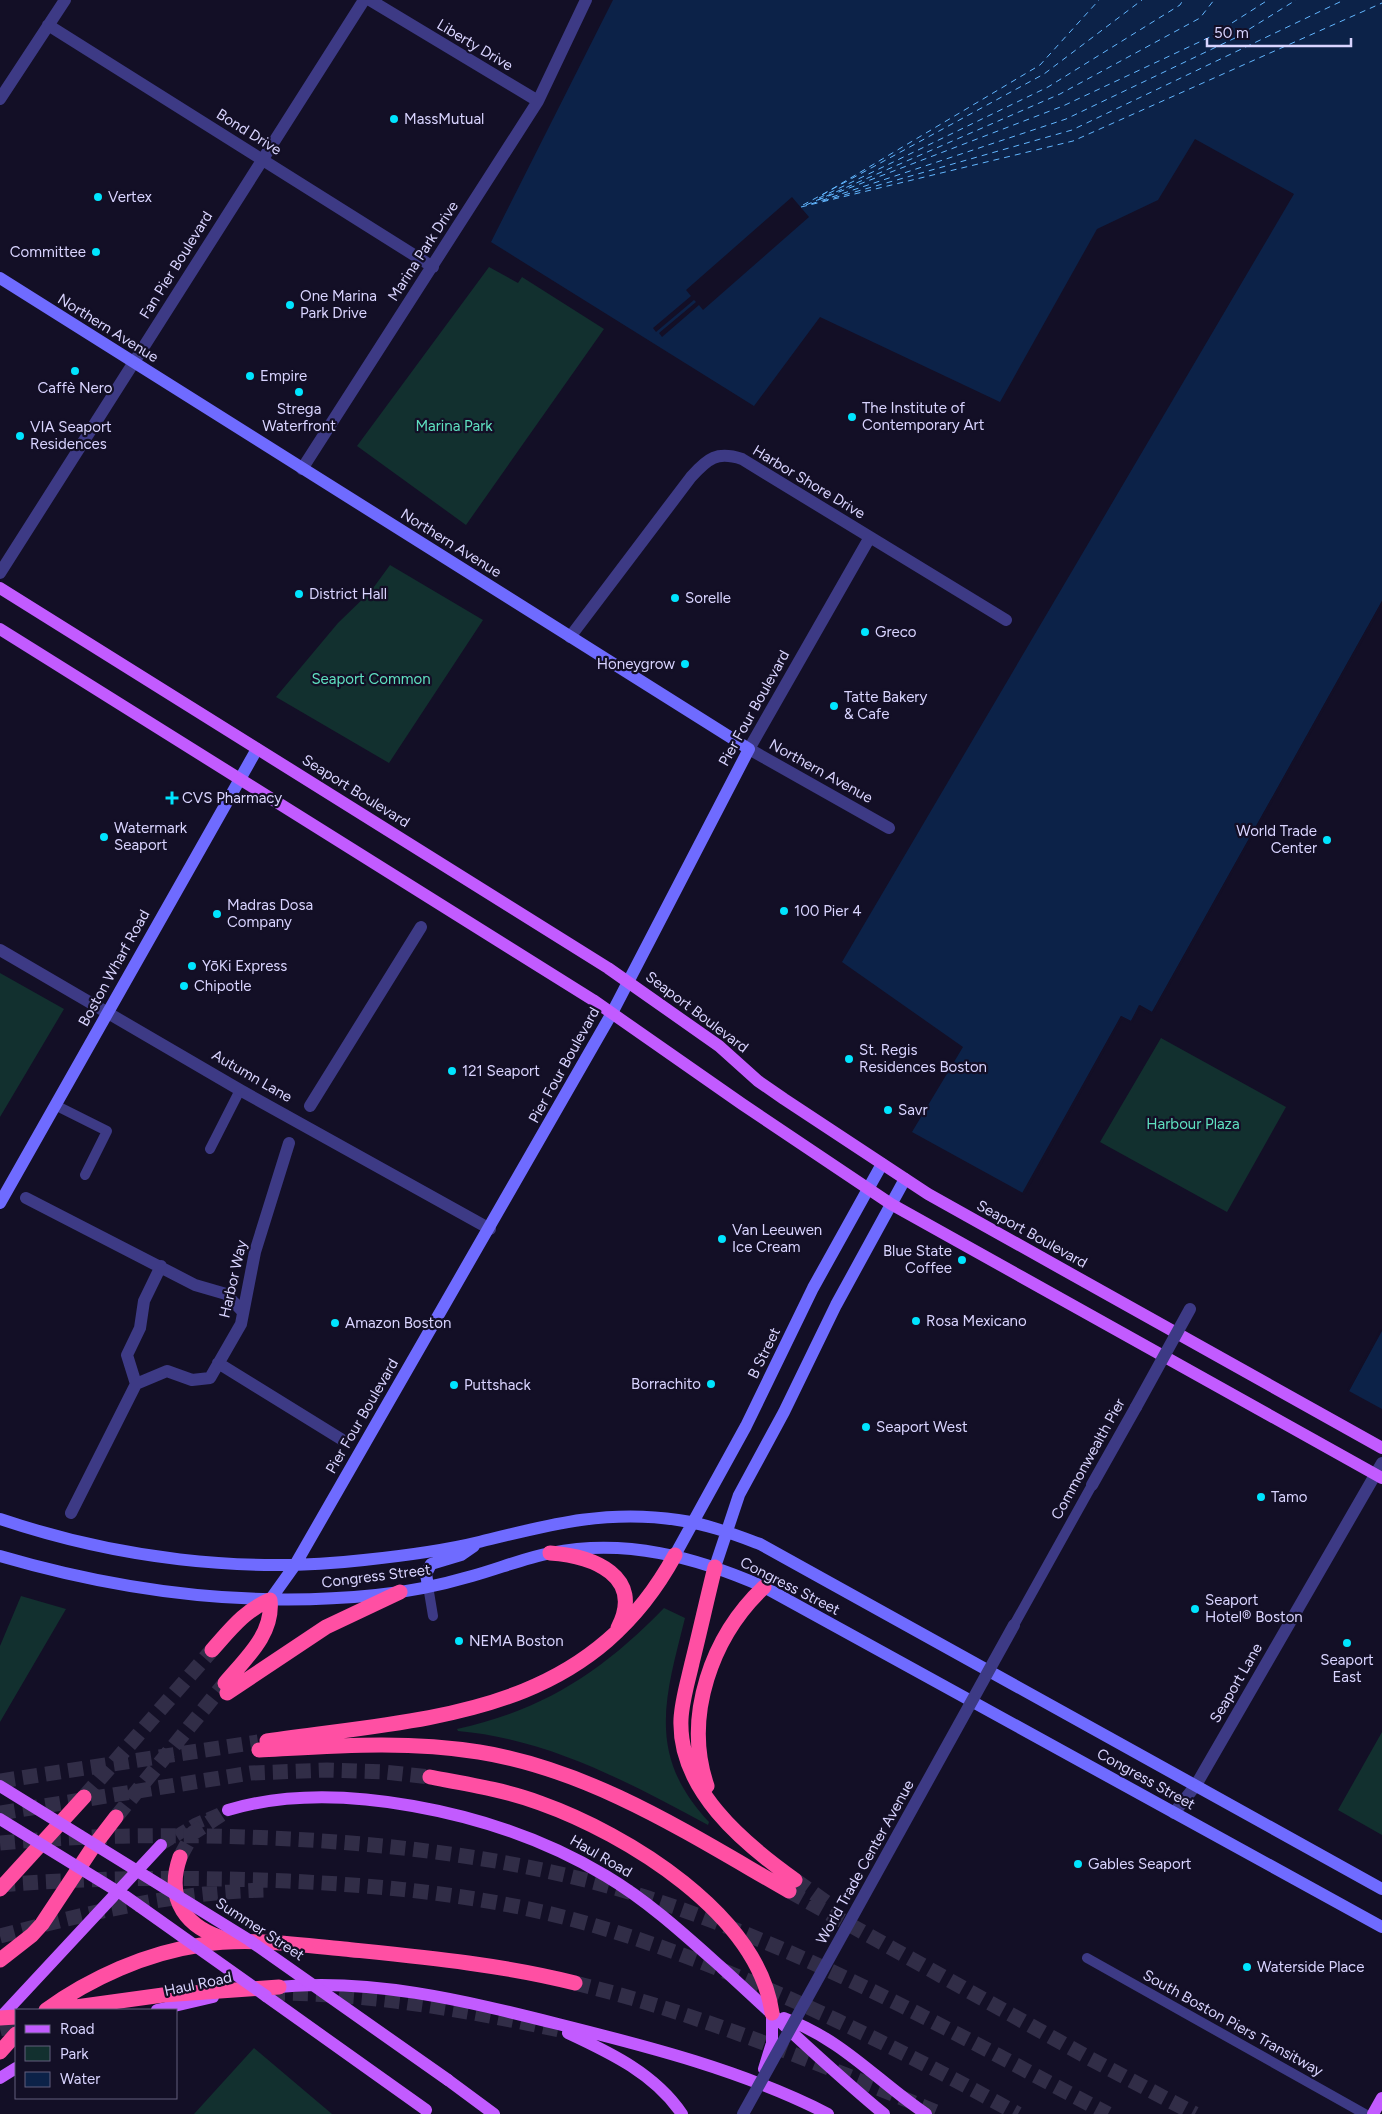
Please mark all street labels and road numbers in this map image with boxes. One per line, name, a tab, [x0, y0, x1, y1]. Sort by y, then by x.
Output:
street label: Liberty Drive	[434, 15, 516, 75]
street label: Bond Drive	[213, 105, 285, 159]
street label: Marina Park Drive	[384, 198, 462, 304]
street label: Fan Pier Boulevard	[136, 208, 216, 322]
street label: Northern Avenue	[54, 290, 162, 366]
street label: Harbor Shore Drive	[749, 441, 869, 523]
street label: Northern Avenue	[397, 505, 505, 581]
street label: Pier Four Boulevard	[715, 647, 793, 769]
street label: Northern Avenue	[766, 735, 876, 807]
street label: Seaport Boulevard	[299, 751, 413, 831]
street label: Boston Wharf Road	[74, 907, 154, 1029]
street label: Seaport Boulevard	[642, 968, 752, 1056]
street label: Pier Four Boulevard	[525, 1004, 603, 1126]
street label: Autumn Lane	[209, 1046, 295, 1106]
street label: Seaport Boulevard	[974, 1196, 1090, 1272]
street label: Harbor Way	[215, 1238, 251, 1320]
street label: B Street	[744, 1324, 784, 1382]
street label: Pier Four Boulevard	[322, 1355, 402, 1477]
street label: Commonwealth Pier	[1047, 1395, 1129, 1523]
street label: Congress Street	[737, 1553, 843, 1619]
street label: Congress Street	[320, 1560, 432, 1592]
street label: Seaport Lane	[1206, 1640, 1266, 1726]
street label: Congress Street	[1094, 1745, 1199, 1814]
street label: World Trade Center Avenue	[812, 1777, 918, 1947]
street label: Haul Road	[567, 1831, 635, 1881]
street label: Summer Street	[212, 1894, 308, 1965]
street label: South Boston Piers Transitway	[1140, 1966, 1326, 2080]
street label: Haul Road	[162, 1968, 234, 2000]

